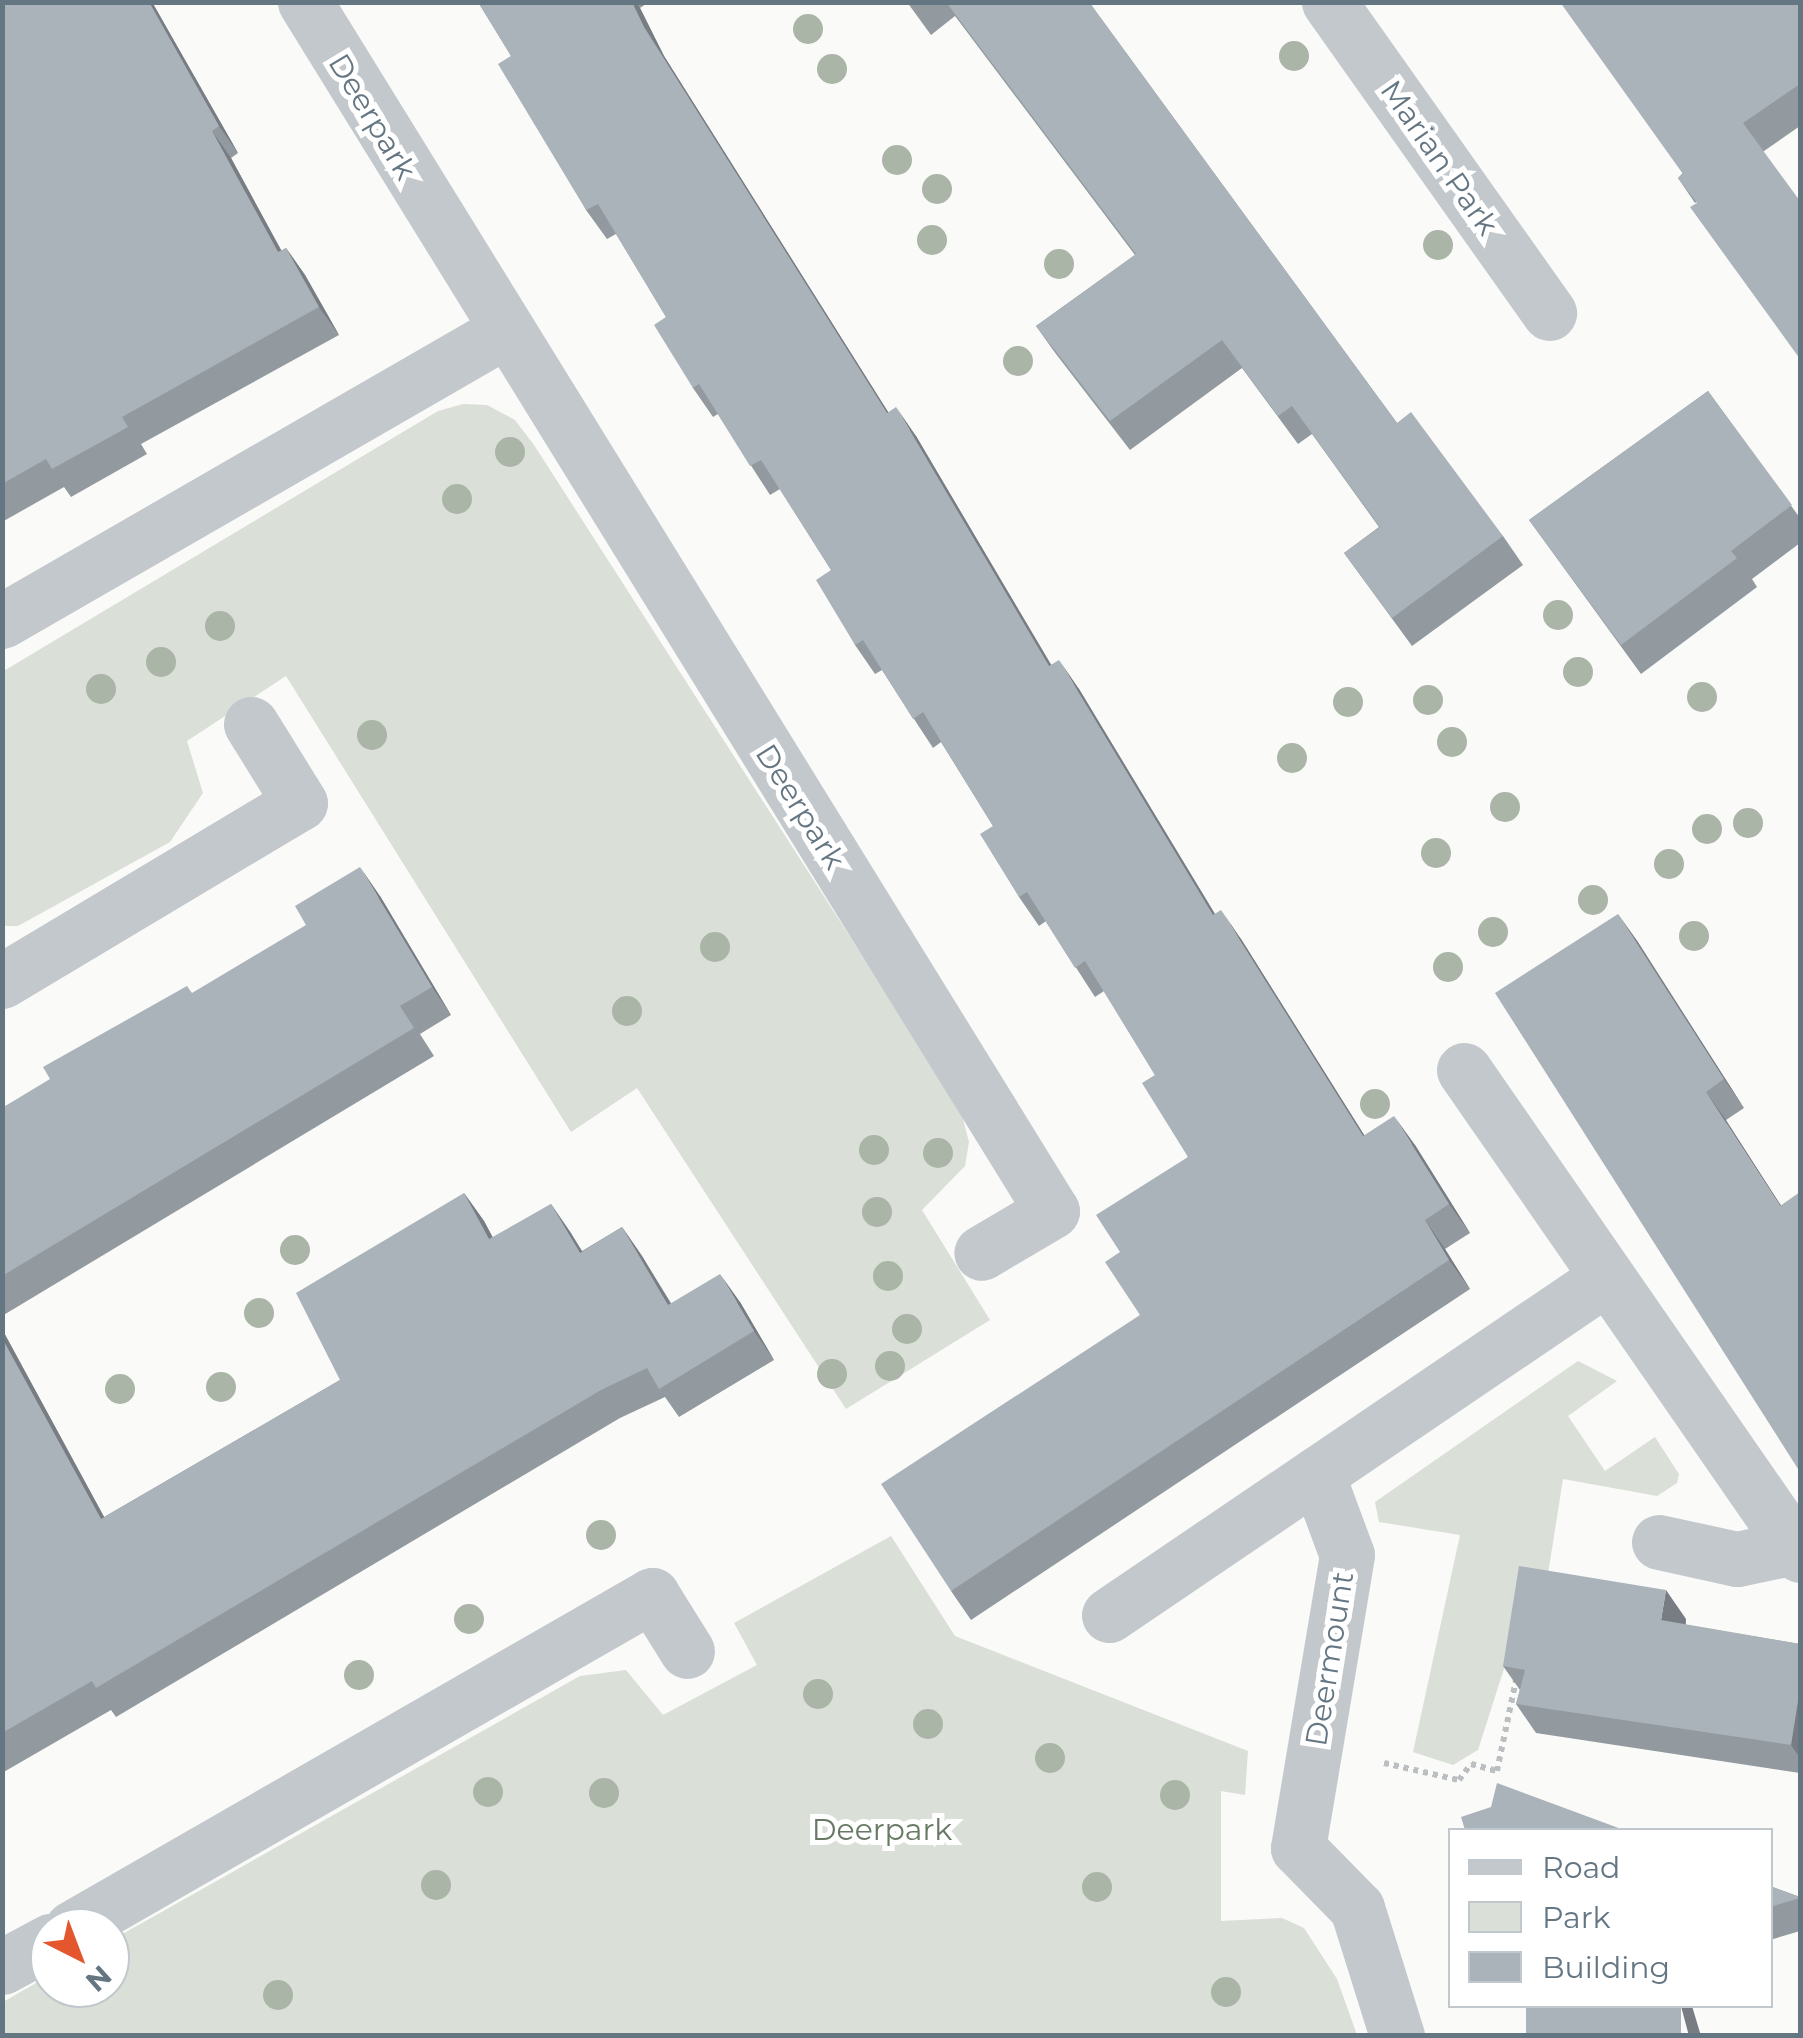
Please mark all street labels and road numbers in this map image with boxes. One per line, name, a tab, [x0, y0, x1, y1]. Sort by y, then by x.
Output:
street label: Deerpark	[320, 48, 424, 186]
street label: Marian Park	[1372, 74, 1506, 242]
street label: Deerpark	[748, 738, 852, 876]
street label: Deermount	[1298, 1569, 1362, 1749]

